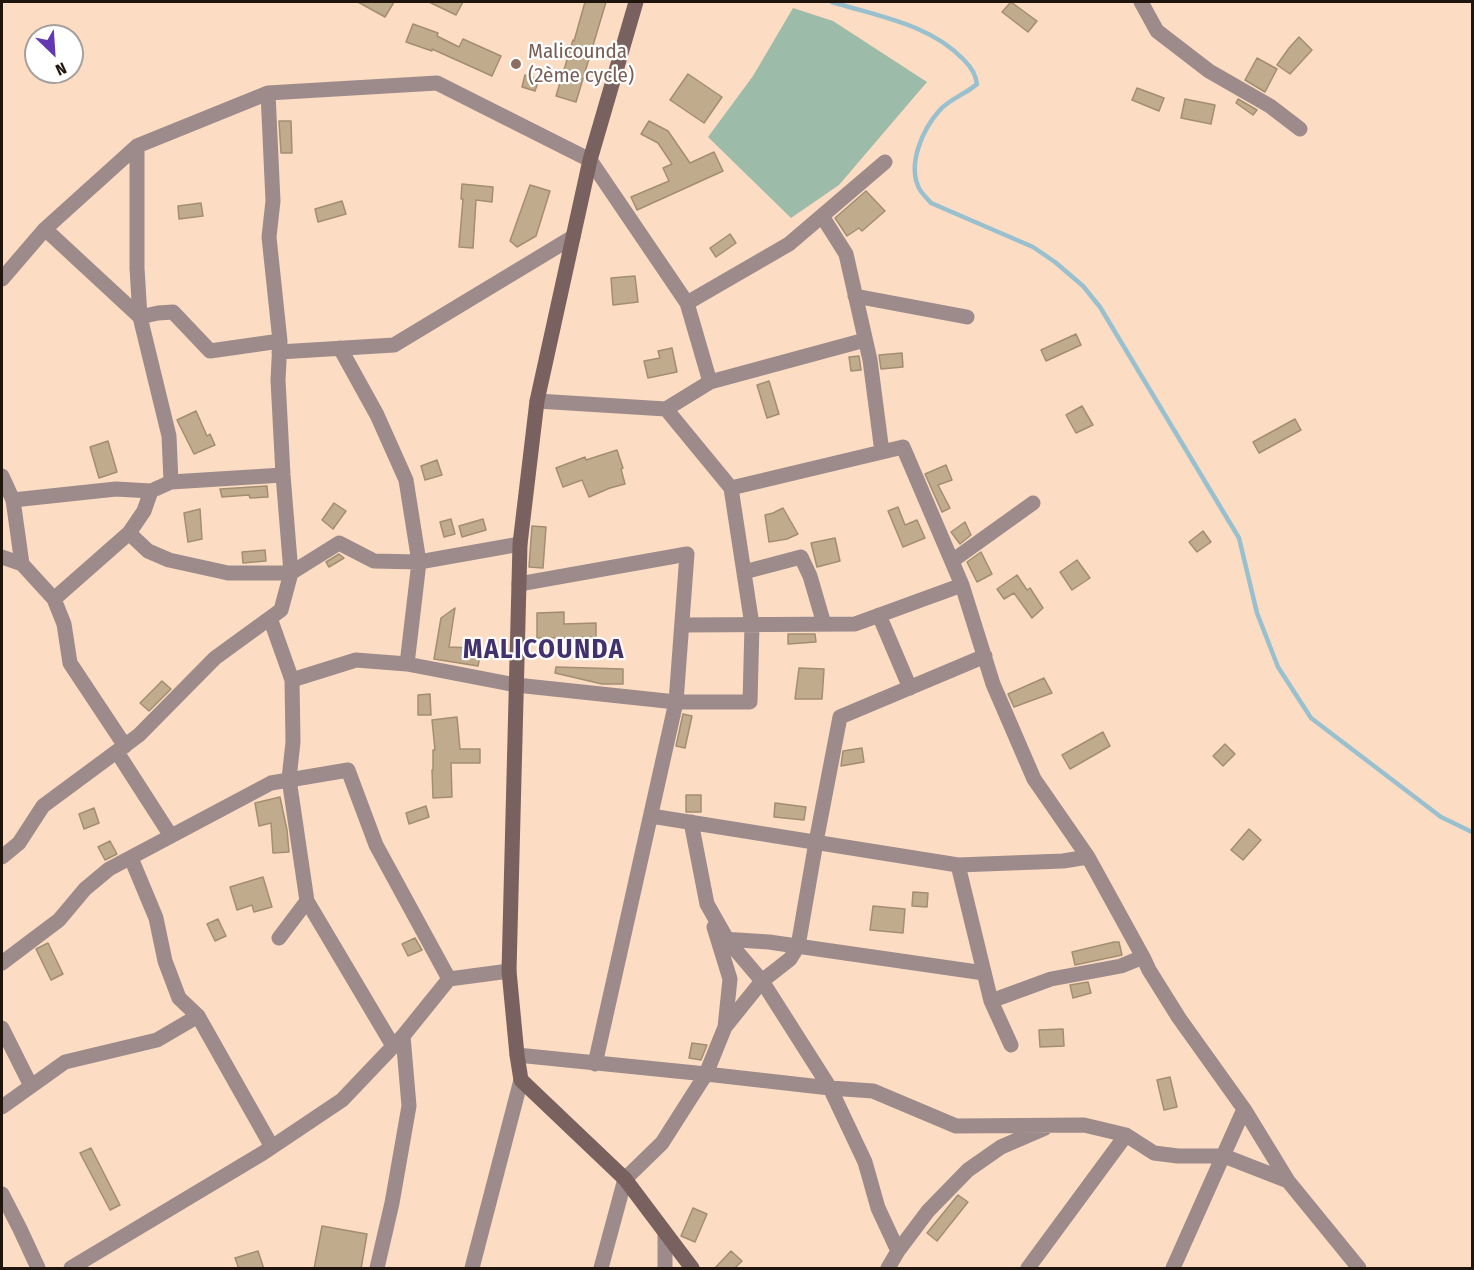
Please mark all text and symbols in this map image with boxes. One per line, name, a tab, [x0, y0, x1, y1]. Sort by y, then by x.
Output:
north arrow	[24, 24, 84, 84]
place label: Malicounda (2ème cycle)	[528, 39, 634, 89]
marker: Malicounda (2ème cycle)	[509, 57, 523, 71]
text: N	[53, 58, 69, 80]
district label: MALICOUNDA	[463, 634, 625, 666]

